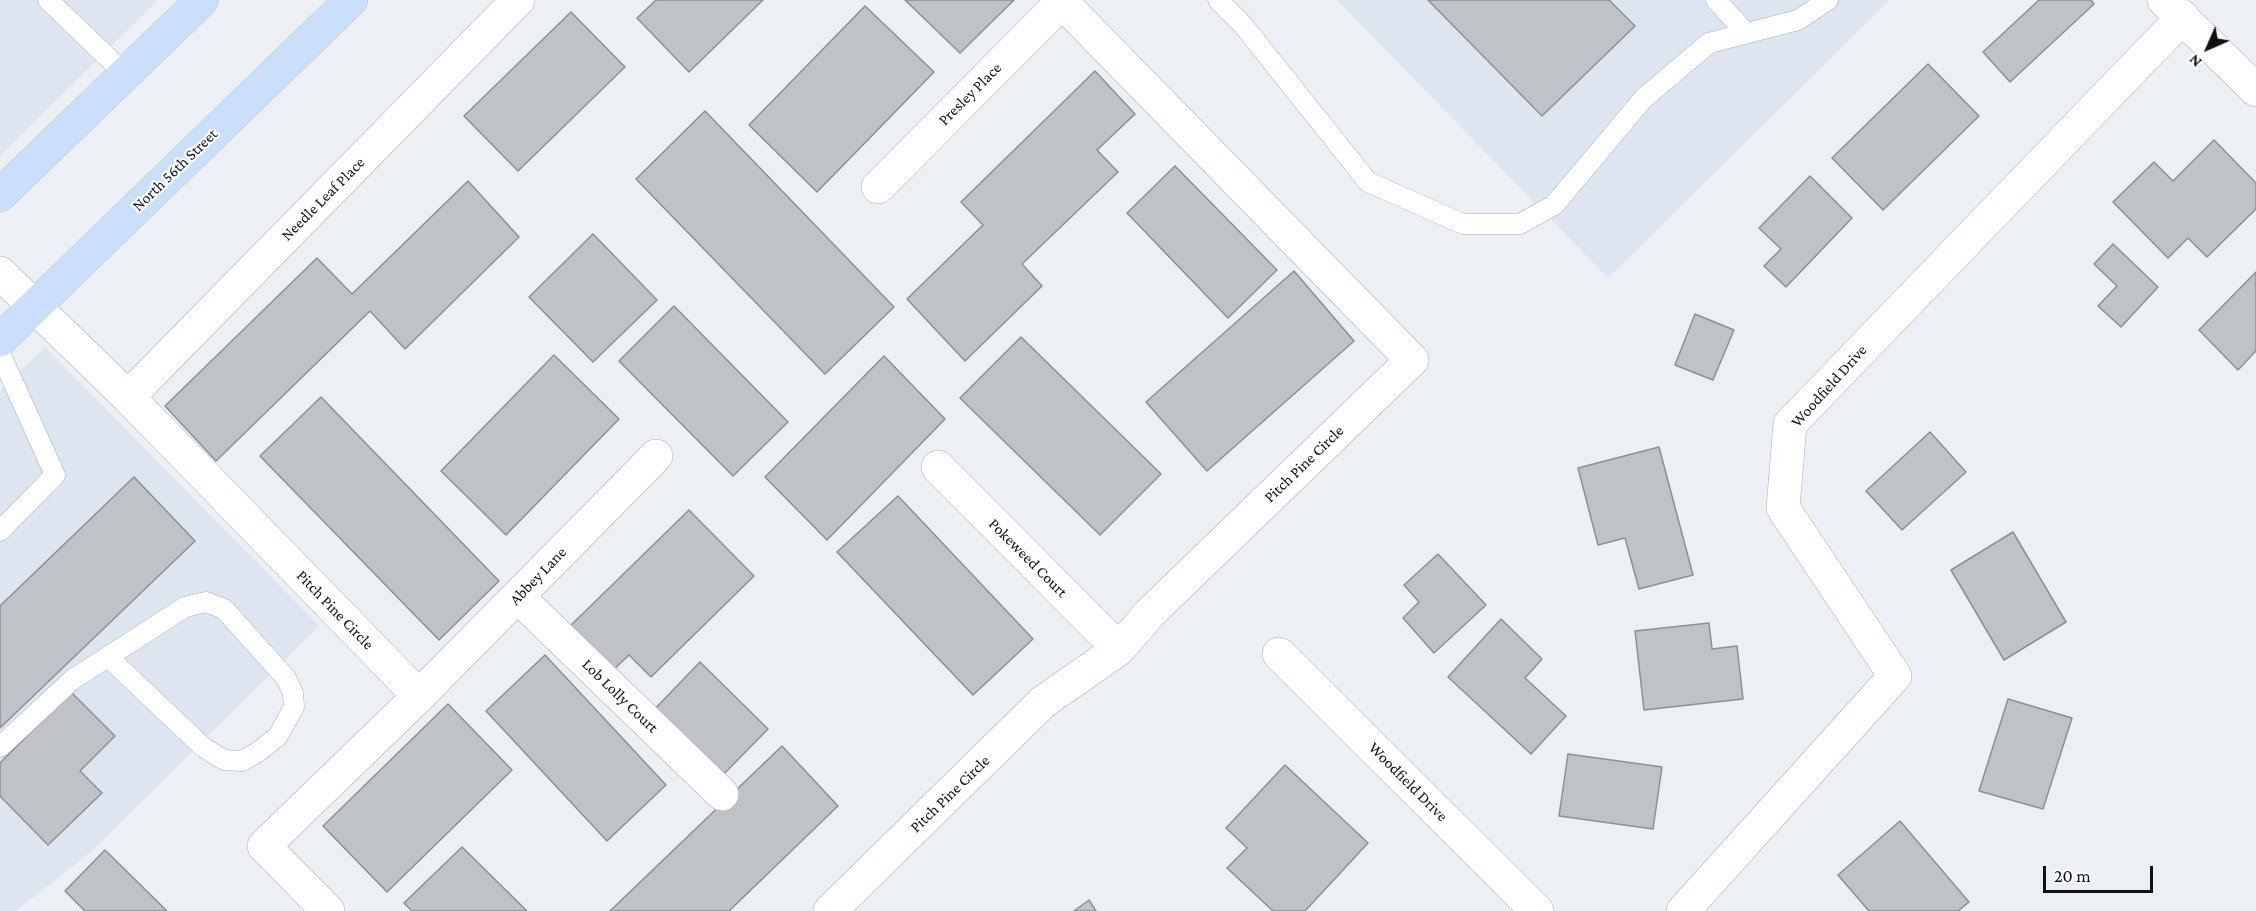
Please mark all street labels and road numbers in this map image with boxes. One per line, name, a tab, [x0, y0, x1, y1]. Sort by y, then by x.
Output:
street label: Presley Place	[934, 58, 1006, 130]
street label: North 56th Street	[128, 125, 222, 215]
street label: Needle Leaf Place	[277, 153, 369, 245]
street label: Woodfield Drive	[1787, 341, 1871, 431]
street label: Pitch Pine Circle	[1260, 421, 1348, 507]
street label: Pokeweed Court	[984, 514, 1072, 602]
street label: Abbey Lane	[505, 543, 571, 609]
street label: Pitch Pine Circle	[292, 566, 378, 654]
street label: Lob Lolly Court	[578, 655, 662, 737]
street label: Woodfield Drive	[1364, 738, 1452, 826]
street label: Pitch Pine Circle	[906, 751, 994, 837]

